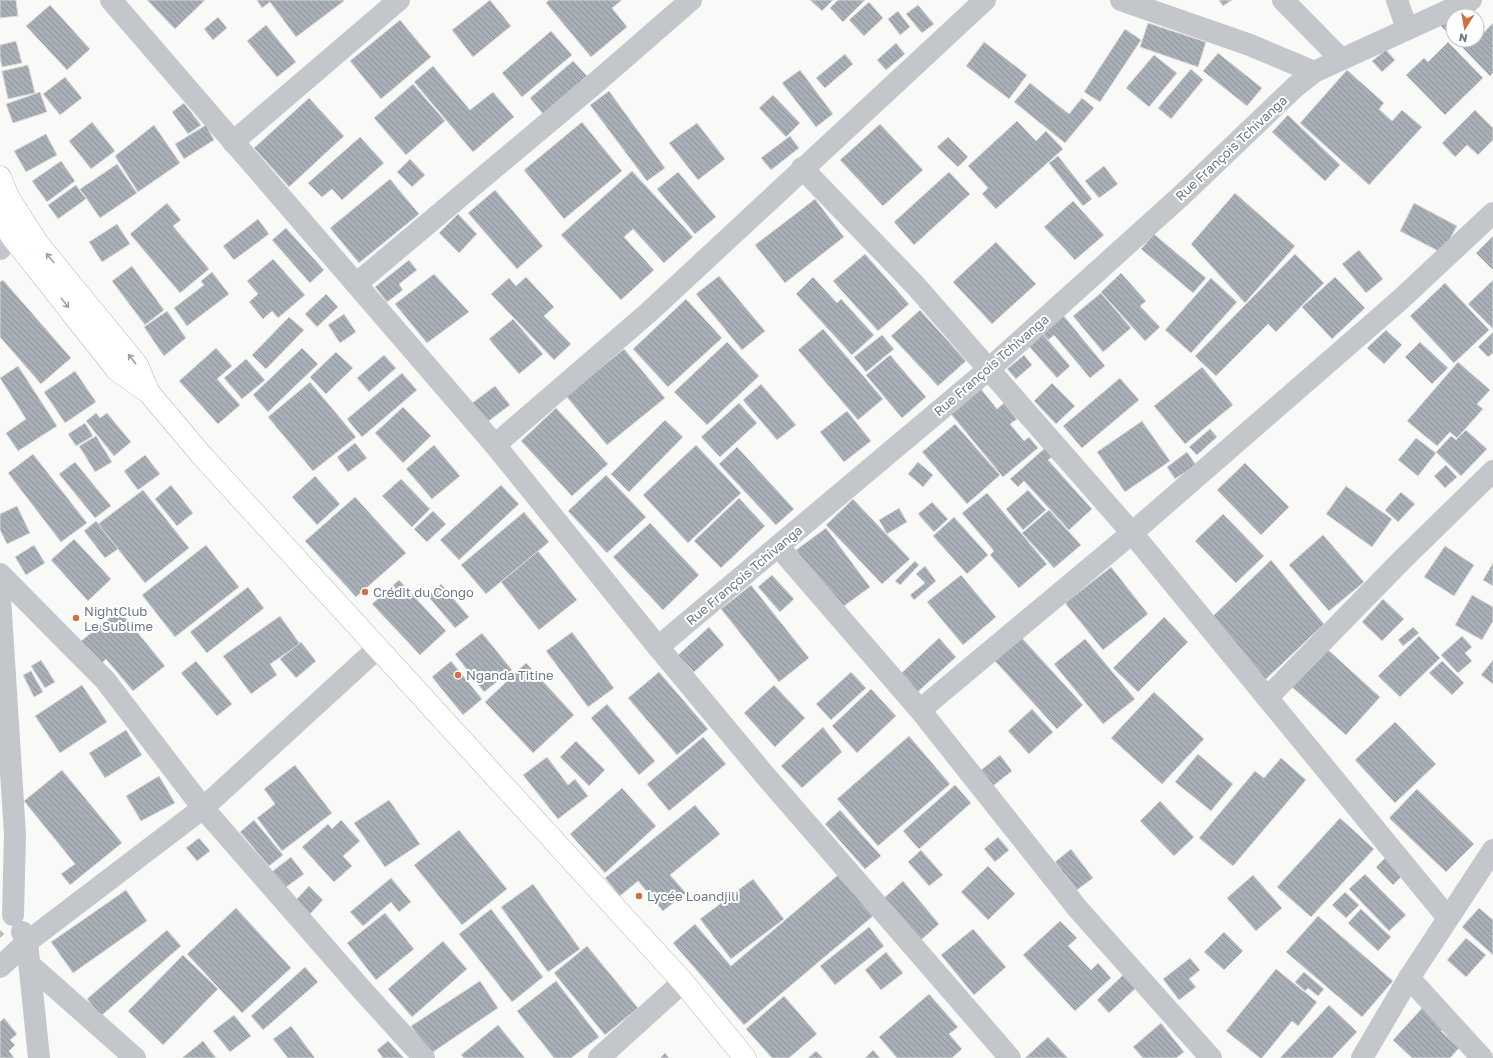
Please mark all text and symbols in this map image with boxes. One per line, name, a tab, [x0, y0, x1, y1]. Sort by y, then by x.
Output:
north arrow	[1445, 8, 1485, 48]
text: N	[1458, 31, 1468, 45]
street label: Rue François Tchivanga	[1172, 92, 1290, 204]
one-way arrow	[45, 252, 54, 263]
one-way arrow	[60, 298, 69, 309]
street label: Rue François Tchivanga	[930, 311, 1052, 419]
one-way arrow	[127, 353, 136, 364]
street label: Rue François Tchivanga	[683, 522, 805, 628]
place label: Crédit du Congo	[373, 584, 474, 600]
marker: Crédit du Congo	[360, 587, 370, 597]
place label: NightClub Le Sublime	[84, 603, 153, 634]
marker: NightClub Le Sublime	[71, 613, 81, 623]
place label: Nganda Titine	[466, 667, 554, 683]
marker: Nganda Titine	[453, 670, 463, 680]
place label: Lycée Loandjili	[647, 888, 739, 904]
marker: Lycée Loandjili	[634, 891, 644, 901]

